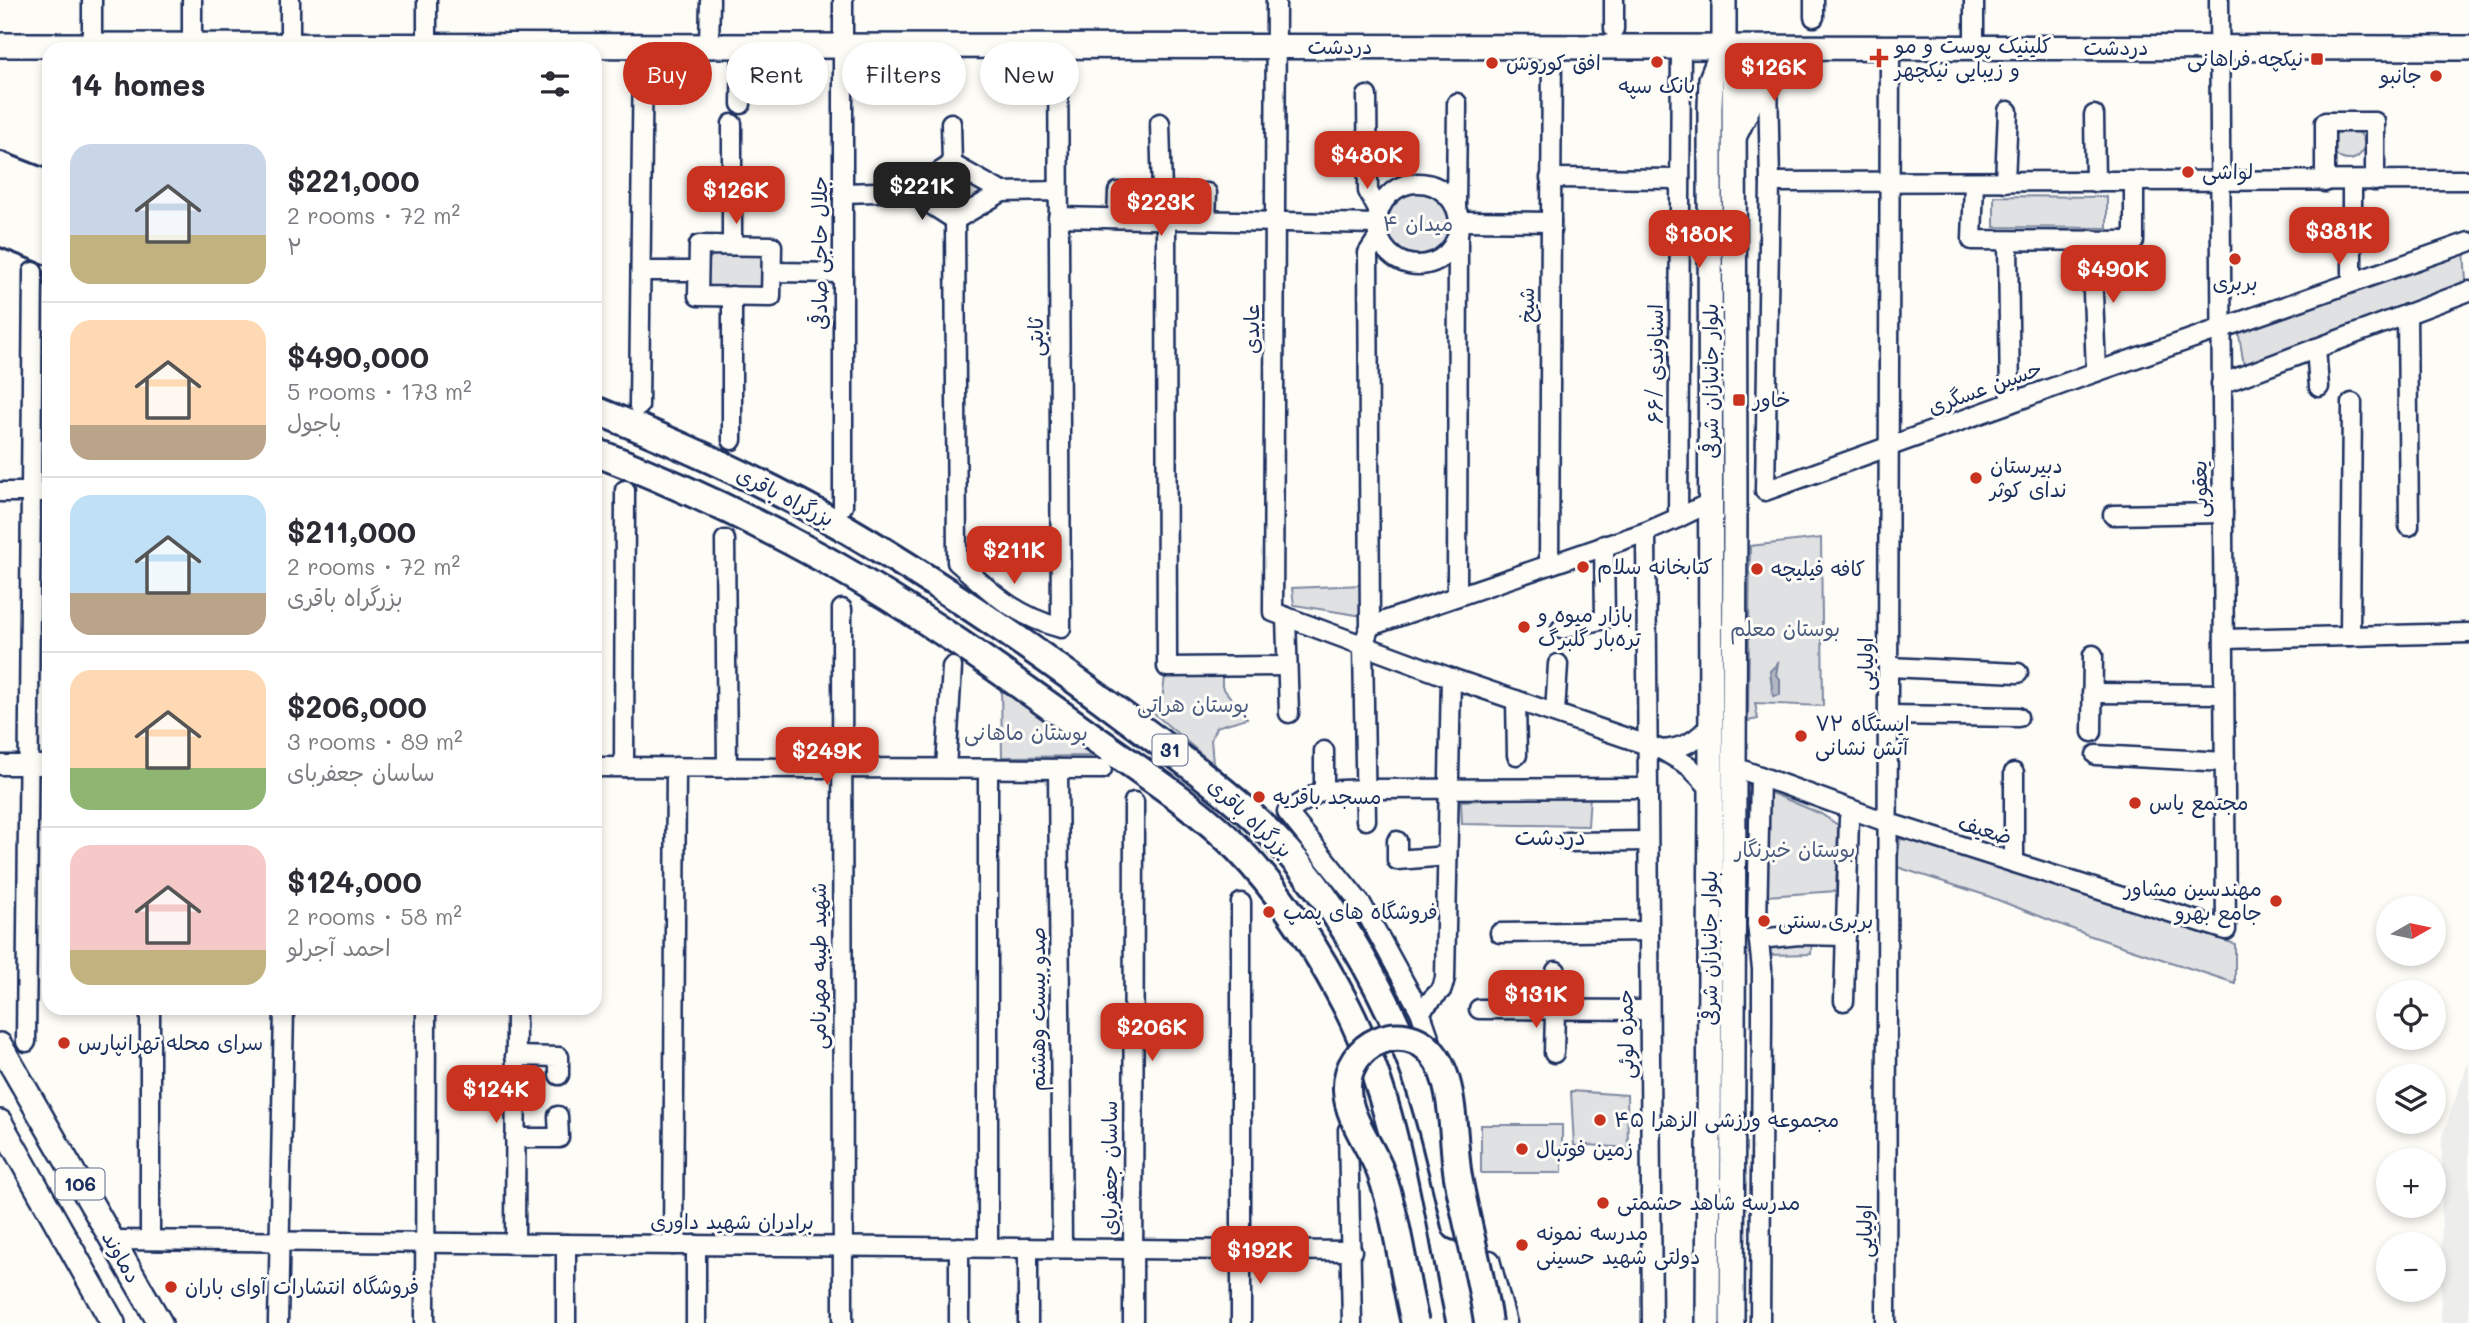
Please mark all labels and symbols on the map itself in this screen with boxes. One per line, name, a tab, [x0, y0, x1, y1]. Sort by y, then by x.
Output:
place label: کلینیک پوست و مو و زیبایی نیکچهر	[1893, 31, 2051, 84]
street label: دردشت	[1308, 32, 1373, 59]
street label: دردشت	[2084, 33, 2149, 60]
pin: $126K	[1725, 43, 1823, 103]
place label: نیکچه فراهانی	[2187, 44, 2303, 73]
place label: افق کوروش	[1506, 48, 1601, 76]
marker: کلینیک پوست و مو و زیبایی نیکچهر	[1869, 48, 1889, 68]
marker: نیکچه فراهانی	[2309, 51, 2325, 67]
marker: بانک سپه	[1649, 54, 1665, 70]
marker: افق کوروش	[1484, 55, 1500, 71]
place label: جانبو	[2378, 61, 2422, 89]
marker: جانبو	[2428, 68, 2444, 84]
place label: بانک سپه	[1619, 71, 1695, 99]
pin: $480K	[1318, 132, 1416, 191]
place label: لواشی	[2202, 157, 2253, 186]
pin: $221K	[873, 162, 971, 222]
marker: لواشی	[2180, 164, 2196, 180]
pin: $126K	[687, 166, 785, 226]
street label: جلال حاجی صادقی	[805, 176, 834, 330]
pin: $223K	[1112, 178, 1210, 238]
pin: $381K	[2290, 208, 2388, 267]
park label: میدان ۴	[1383, 209, 1453, 236]
pin: $180K	[1650, 210, 1748, 270]
pin: $490K	[2064, 246, 2162, 305]
marker: بربری	[2227, 251, 2243, 267]
place label: بربری	[2212, 268, 2258, 296]
street label: شیخ	[1512, 287, 1541, 323]
street label: بلوار جانبازان شرقی	[1696, 303, 1724, 459]
street label: عابدی	[1237, 304, 1265, 354]
street label: اسناوندی /۶۶	[1641, 304, 1668, 424]
street label: ثابتی	[1021, 317, 1050, 356]
street label: حسین عسگری	[1924, 353, 2045, 420]
place label: خاور	[1751, 385, 1791, 412]
marker: خاور	[1731, 392, 1747, 408]
place label: دبیرستان ندای کوثر	[1988, 451, 2067, 503]
street label: بزرگراه باقری	[732, 460, 839, 533]
street label: یعقوبی	[2185, 460, 2214, 518]
marker: دبیرستان ندای کوثر	[1968, 470, 1984, 486]
pin: $211K	[965, 526, 1063, 586]
place label: کتابخانه سلام	[1597, 552, 1713, 583]
place label: کافه فیلیچه	[1771, 554, 1865, 582]
marker: کتابخانه سلام	[1575, 559, 1591, 575]
marker: کافه فیلیچه	[1749, 561, 1765, 577]
place label: بازار میوه و تره‌بار گلبرگ	[1536, 600, 1642, 652]
park label: بوستان معلم	[1730, 614, 1840, 645]
marker: بازار میوه و تره‌بار گلبرگ	[1516, 619, 1532, 635]
street label: اولیایی	[1851, 637, 1880, 691]
park label: بوستان هراتی	[1137, 690, 1249, 719]
place label: ایستگاه ۷۲ آتش نشانی	[1815, 709, 1910, 762]
park label: بوستان ماهانی	[964, 718, 1088, 747]
pin: $249K	[778, 728, 876, 787]
marker: ایستگاه ۷۲ آتش نشانی	[1793, 728, 1809, 744]
road number: 31	[1152, 734, 1188, 765]
street label: بزرگراه باقری	[1203, 771, 1299, 864]
place label: مسجد باقریه	[1273, 782, 1382, 810]
place label: مجتمع یاس	[2149, 788, 2248, 818]
marker: مسجد باقریه	[1251, 789, 1267, 805]
marker: مجتمع یاس	[2127, 795, 2143, 811]
street label: ضعیف	[1955, 808, 2015, 849]
district label: دردشت	[1514, 821, 1586, 851]
park label: بوستان خبرنگار	[1733, 835, 1855, 863]
street label: بلوار جانبازان شرقی	[1695, 870, 1723, 1026]
place label: مهندسین مشاور جامع بهرو	[2122, 874, 2262, 928]
street label: شهید طیبه مهرنامی	[804, 882, 833, 1050]
marker: مهندسین مشاور جامع بهرو	[2268, 893, 2284, 909]
north arrow	[2376, 896, 2446, 966]
place label: فروشگاه های پمپ	[1283, 897, 1438, 925]
marker: فروشگاه های پمپ	[1261, 904, 1277, 920]
place label: بربری سنتی	[1778, 906, 1873, 935]
marker: بربری سنتی	[1756, 913, 1772, 929]
street label: صدو بیست وهشتم	[1023, 927, 1054, 1091]
pin: $131K	[1487, 970, 1585, 1030]
street label: حمزه لوئی	[1610, 989, 1641, 1079]
pin: $206K	[1103, 1004, 1201, 1063]
place label: سرای محله تهرانپارس	[78, 1028, 263, 1056]
marker: سرای محله تهرانپارس	[56, 1035, 72, 1051]
pin: $124K	[447, 1066, 545, 1125]
street label: ساسان جعفربای	[1095, 1101, 1123, 1235]
place label: مجموعه ورزشی الزهرا ۴۵	[1614, 1105, 1839, 1134]
marker: مجموعه ورزشی الزهرا ۴۵	[1592, 1112, 1608, 1128]
place label: زمین فوتبال	[1536, 1134, 1633, 1162]
marker: زمین فوتبال	[1514, 1141, 1530, 1157]
road number: 106	[56, 1168, 104, 1200]
place label: مدرسه شاهد حشمتی	[1617, 1188, 1800, 1217]
marker: مدرسه شاهد حشمتی	[1595, 1195, 1611, 1211]
street label: اولیایی	[1850, 1204, 1879, 1258]
street label: برادران شهید داوری	[650, 1207, 814, 1235]
place label: مدرسه نمونه دولتی شهید حسینی	[1536, 1218, 1700, 1271]
street label: دماوند	[97, 1225, 148, 1287]
pin: $192K	[1211, 1226, 1309, 1286]
marker: مدرسه نمونه دولتی شهید حسینی	[1514, 1237, 1530, 1253]
place label: فروشگاه انتشارات آوای باران	[185, 1272, 419, 1300]
marker: فروشگاه انتشارات آوای باران	[163, 1279, 179, 1295]

